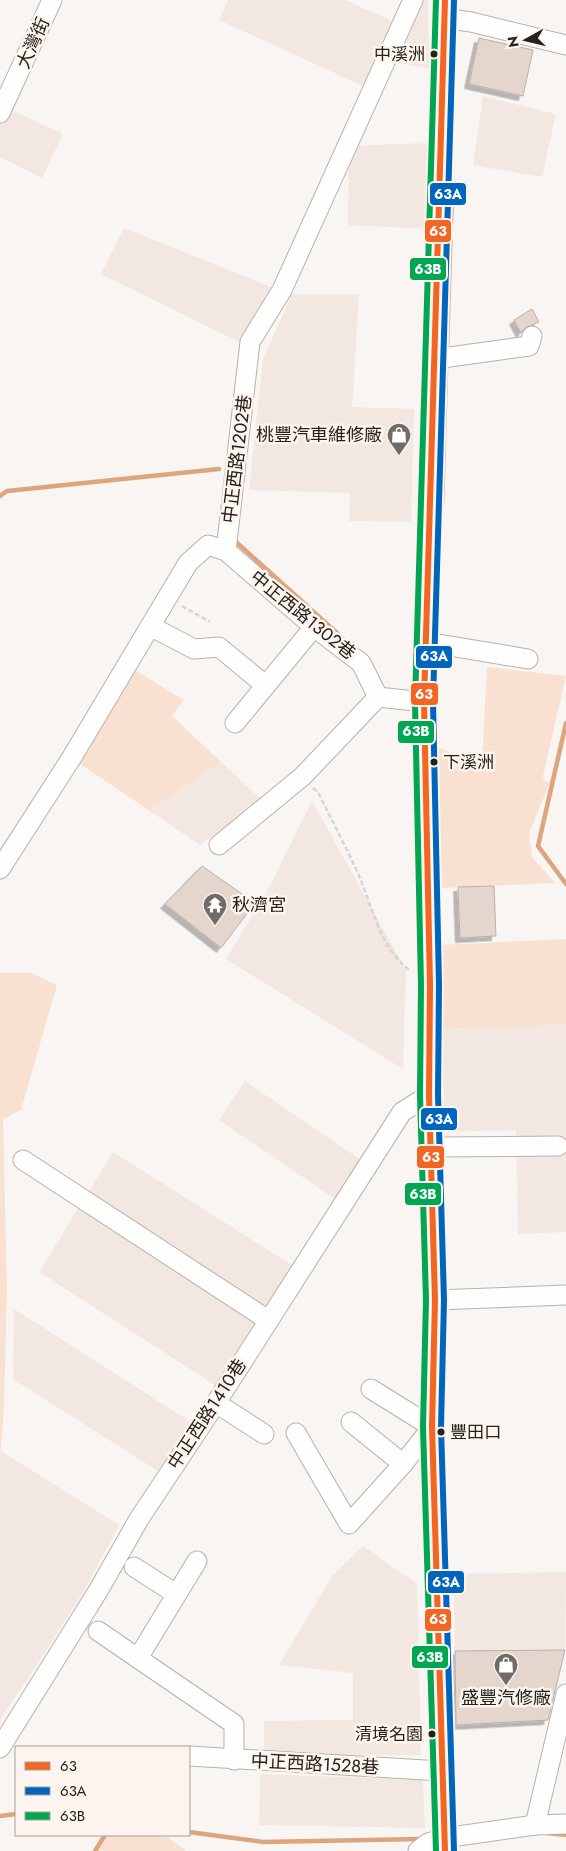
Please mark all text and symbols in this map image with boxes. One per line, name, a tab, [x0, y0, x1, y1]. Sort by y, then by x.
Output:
street label: 大灣街	[10, 13, 56, 73]
north arrow	[501, 15, 551, 65]
text: N	[502, 35, 524, 49]
place label: 中溪洲	[374, 42, 425, 66]
marker: 中溪洲	[429, 49, 439, 59]
line badge: 63A	[429, 182, 467, 206]
text: 63A	[434, 184, 463, 204]
line badge: 63	[424, 219, 452, 243]
text: 63	[429, 221, 447, 241]
line badge: 63B	[409, 257, 447, 281]
text: 63B	[414, 259, 442, 279]
street label: 中正西路1202巷	[216, 393, 258, 525]
place label: 桃豐汽車維修廠	[256, 422, 382, 448]
shop icon: 桃豐汽車維修廠	[386, 422, 412, 456]
street label: 中正西路1302巷	[245, 564, 361, 666]
line badge: 63A	[415, 645, 453, 669]
text: 63A	[420, 646, 449, 666]
line badge: 63	[410, 682, 439, 706]
text: 63	[415, 684, 433, 704]
line badge: 63B	[397, 720, 435, 744]
text: 63B	[402, 721, 430, 741]
place label: 下溪洲	[443, 750, 494, 774]
marker: 下溪洲	[429, 757, 439, 767]
temple icon: 秋濟宮	[202, 892, 228, 926]
place label: 秋濟宮	[232, 892, 286, 918]
line badge: 63A	[420, 1107, 458, 1131]
text: 63A	[425, 1109, 454, 1129]
line badge: 63	[416, 1145, 445, 1169]
text: 63	[422, 1147, 440, 1167]
line badge: 63B	[404, 1182, 442, 1206]
text: 63B	[409, 1184, 437, 1204]
street label: 中正西路1410巷	[161, 1353, 253, 1475]
place label: 豐田口	[450, 1420, 501, 1444]
marker: 豐田口	[436, 1427, 446, 1437]
line badge: 63A	[427, 1570, 465, 1594]
text: 63A	[432, 1572, 461, 1592]
line badge: 63	[424, 1608, 452, 1632]
text: 63	[429, 1609, 447, 1629]
line badge: 63B	[411, 1645, 449, 1669]
text: 63B	[416, 1647, 444, 1667]
shop icon: 盛豐汽修廠	[493, 1652, 519, 1686]
place label: 盛豐汽修廠	[461, 1685, 551, 1711]
place label: 清境名園	[355, 1722, 423, 1746]
marker: 清境名園	[427, 1729, 437, 1739]
legend	[15, 1746, 190, 1836]
street label: 中正西路1528巷	[250, 1748, 380, 1780]
text: 63	[60, 1755, 77, 1777]
text: 63A	[60, 1780, 87, 1802]
text: 63B	[60, 1805, 85, 1827]

